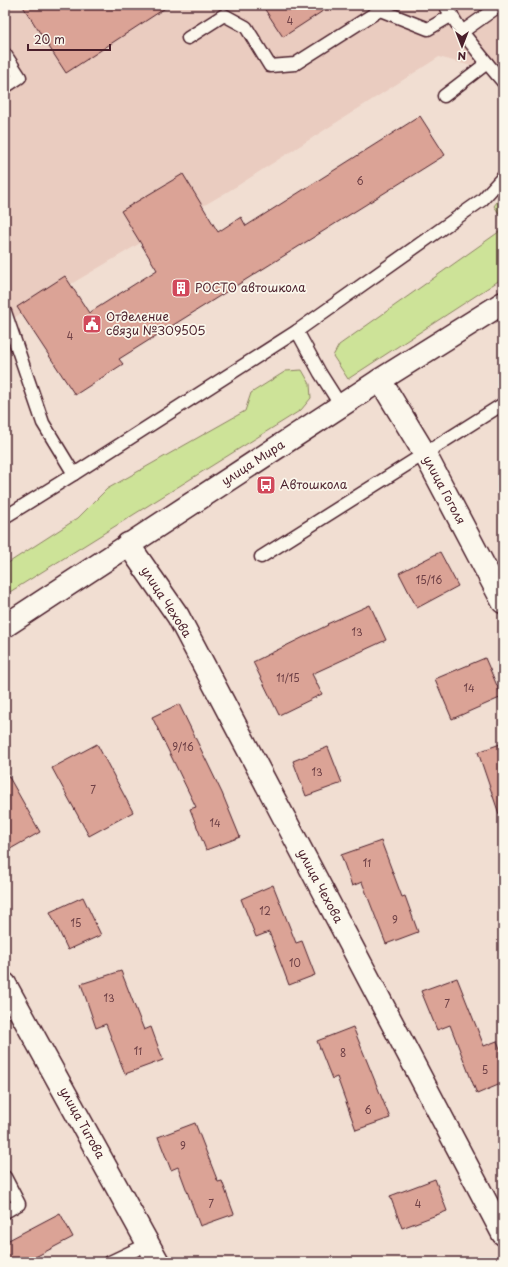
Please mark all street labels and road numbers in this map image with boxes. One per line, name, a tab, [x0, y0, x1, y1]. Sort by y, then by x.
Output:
street label: улица Мира	[217, 435, 288, 489]
street label: улица Гоголя	[419, 452, 471, 527]
street label: улица Чехова	[137, 562, 197, 641]
street label: улица Чехова	[294, 845, 348, 926]
street label: улица Титова	[56, 1083, 110, 1162]

